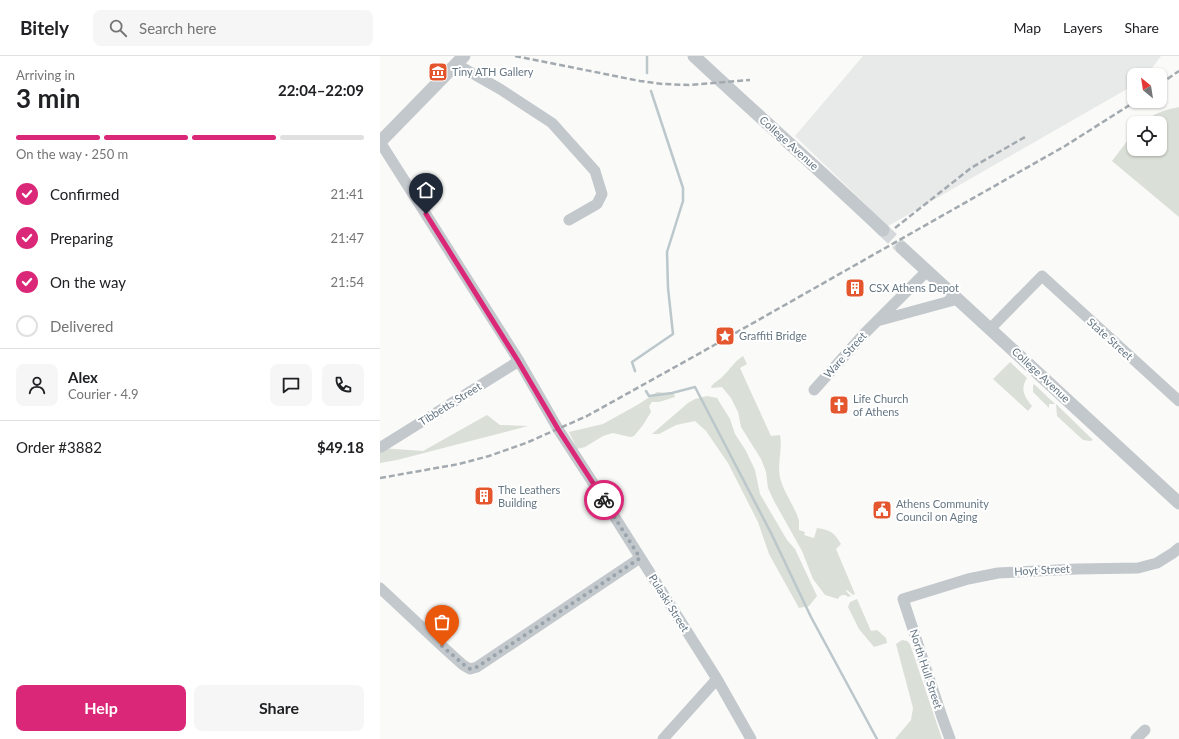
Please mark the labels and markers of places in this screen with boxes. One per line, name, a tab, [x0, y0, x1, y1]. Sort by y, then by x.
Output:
museum icon: Tiny ATH Gallery	[427, 61, 449, 83]
place label: Tiny ATH Gallery	[452, 65, 534, 78]
pin	[409, 173, 443, 214]
building icon: CSX Athens Depot	[844, 277, 866, 299]
place label: CSX Athens Depot	[869, 281, 959, 294]
place icon: Graffiti Bridge	[714, 325, 736, 347]
place label: Graffiti Bridge	[739, 329, 807, 342]
place label: Life Church of Athens	[853, 392, 908, 418]
church icon: Life Church of Athens	[828, 394, 850, 416]
place label: The Leathers Building	[498, 483, 560, 509]
building icon: The Leathers Building	[473, 485, 495, 507]
place label: Athens Community Council on Aging	[896, 497, 989, 523]
public building icon: Athens Community Council on Aging	[871, 499, 893, 521]
pin	[425, 605, 459, 646]

